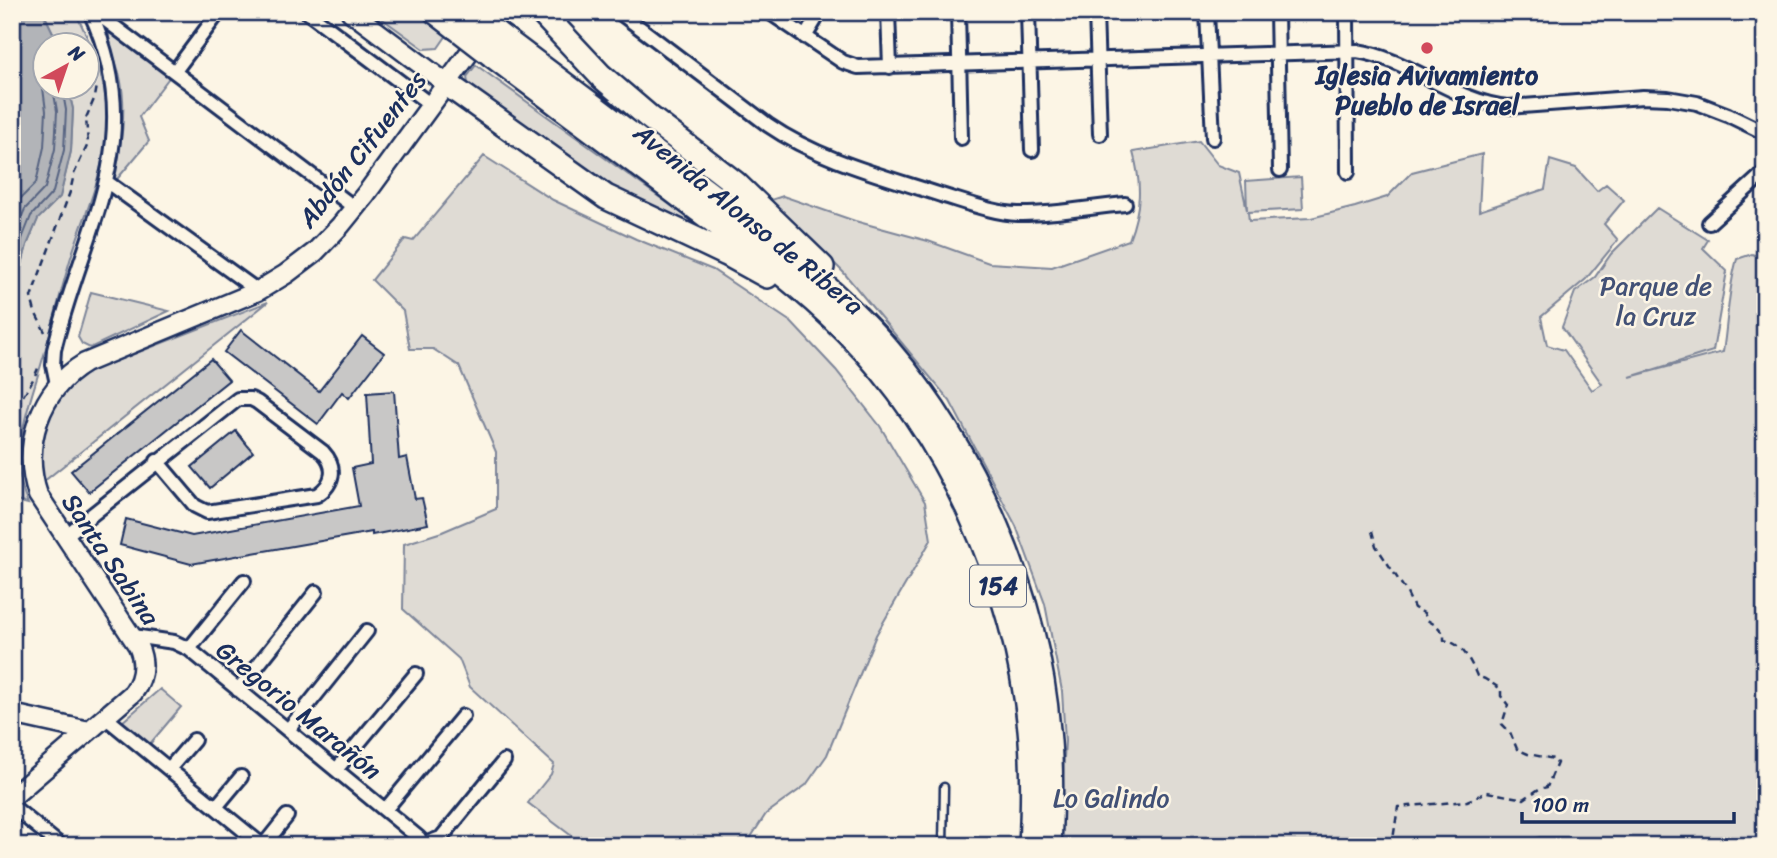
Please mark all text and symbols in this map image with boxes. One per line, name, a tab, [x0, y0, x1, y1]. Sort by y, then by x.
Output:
north arrow	[32, 32, 102, 102]
text: N	[60, 36, 93, 71]
marker: Iglesia Avivamiento Pueblo de Israel	[1419, 40, 1435, 56]
place label: Iglesia Avivamiento Pueblo de Israel	[1314, 52, 1539, 128]
street label: Abdón Cifuentes	[285, 59, 439, 239]
street label: Avenida Alonso de Ribera	[622, 110, 875, 327]
park label: Parque de la Cruz	[1600, 263, 1712, 339]
street label: Santa Sabina	[49, 483, 173, 636]
road number: 154	[970, 566, 1026, 606]
street label: Gregorio Marañón	[205, 628, 393, 792]
park label: Lo Galindo	[1053, 775, 1169, 821]
scale bar	[1522, 781, 1733, 825]
text: 100 m	[1532, 786, 1589, 824]

